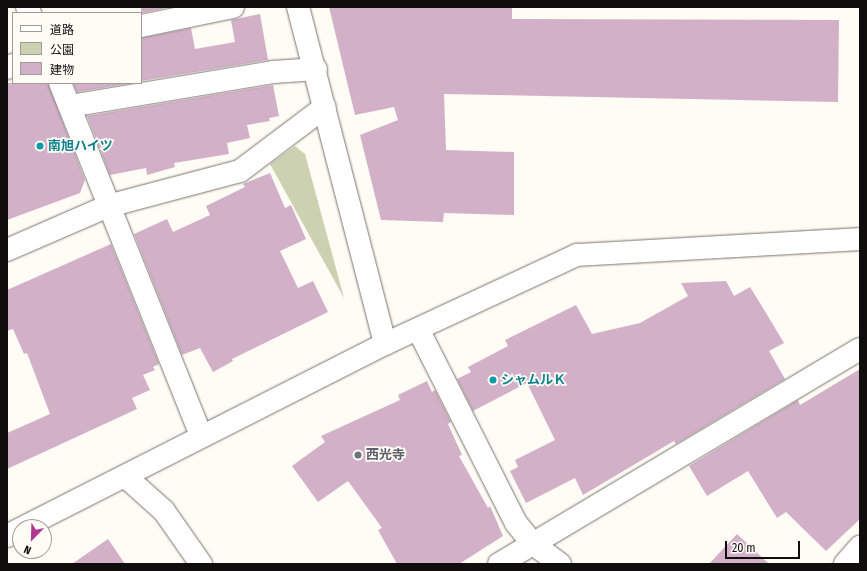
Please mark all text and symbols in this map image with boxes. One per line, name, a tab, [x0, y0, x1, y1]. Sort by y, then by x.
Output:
legend	[12, 12, 142, 84]
text: 道路	[50, 23, 74, 37]
text: 公園	[50, 43, 74, 57]
text: 建物	[50, 63, 74, 77]
place label: 南旭ハイツ	[48, 138, 113, 154]
marker: 南旭ハイツ	[35, 141, 45, 151]
place label: シャムルＫ	[501, 372, 566, 388]
marker: シャムルＫ	[488, 375, 498, 385]
place label: 西光寺	[366, 447, 405, 463]
marker: 西光寺	[353, 450, 363, 460]
north arrow	[12, 519, 52, 559]
scale bar	[727, 533, 802, 559]
text: 20 m	[732, 541, 756, 555]
text: N	[22, 542, 33, 557]

